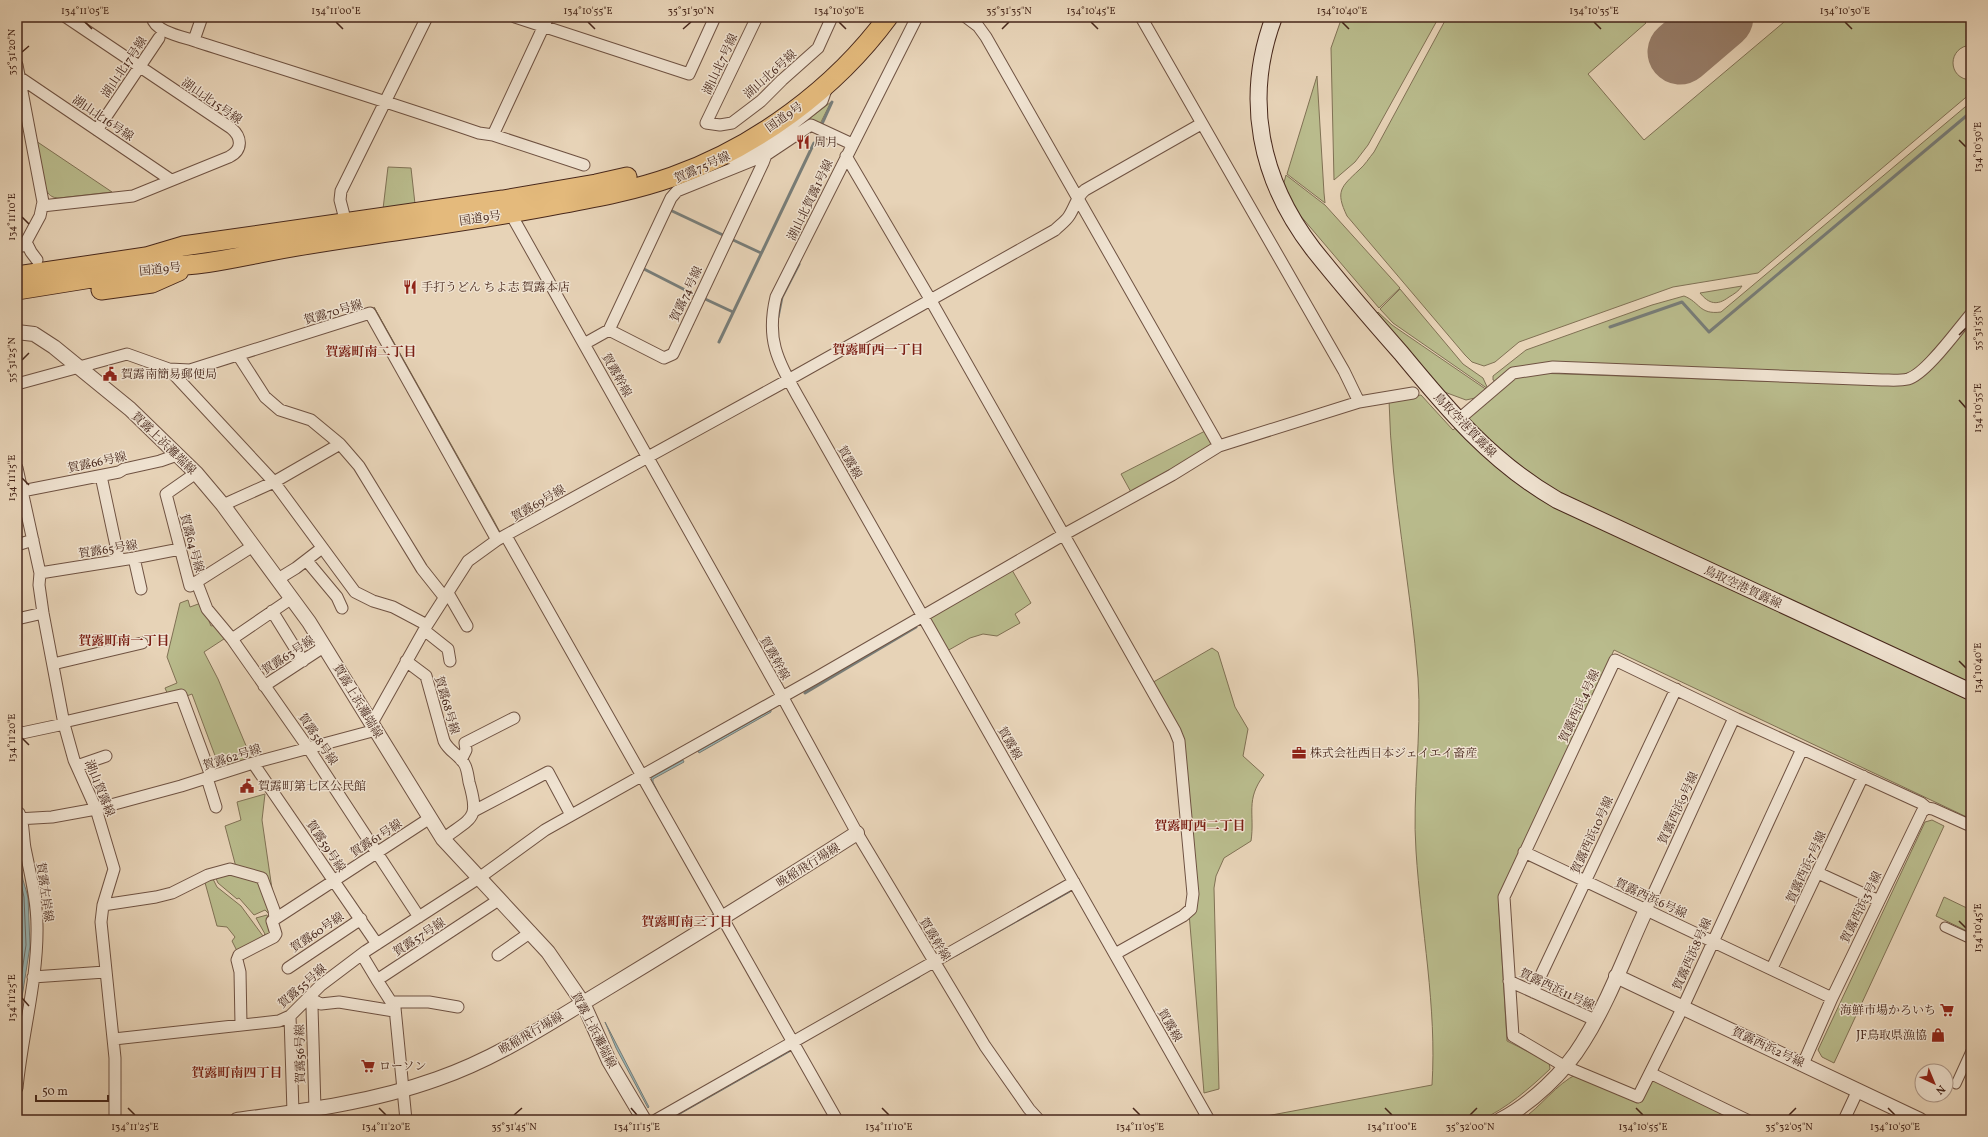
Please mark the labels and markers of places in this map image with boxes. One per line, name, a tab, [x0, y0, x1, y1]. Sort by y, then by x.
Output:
restaurant icon: 周月	[795, 134, 811, 150]
place label: 周月	[814, 135, 838, 151]
restaurant icon: 手打うどん ちよ志 賀露本店	[402, 279, 418, 295]
place label: 手打うどん ちよ志 賀露本店	[421, 280, 570, 296]
public building icon: 賀露南簡易郵便局	[102, 366, 118, 382]
place label: 賀露南簡易郵便局	[121, 367, 217, 383]
office icon: 株式会社西日本ジェイエイ畜産	[1291, 745, 1307, 761]
place label: 株式会社西日本ジェイエイ畜産	[1310, 746, 1477, 762]
public building icon: 賀露町第七区公民館	[239, 778, 255, 794]
place label: 賀露町第七区公民館	[258, 779, 366, 795]
supermarket icon: 海鮮市場かろいち	[1939, 1002, 1955, 1018]
place label: 海鮮市場かろいち	[1840, 1003, 1936, 1019]
shop icon: JF鳥取県漁協	[1930, 1027, 1946, 1043]
place label: JF鳥取県漁協	[1856, 1028, 1927, 1044]
supermarket icon: ローソン	[360, 1058, 376, 1074]
place label: ローソン	[379, 1059, 427, 1075]

